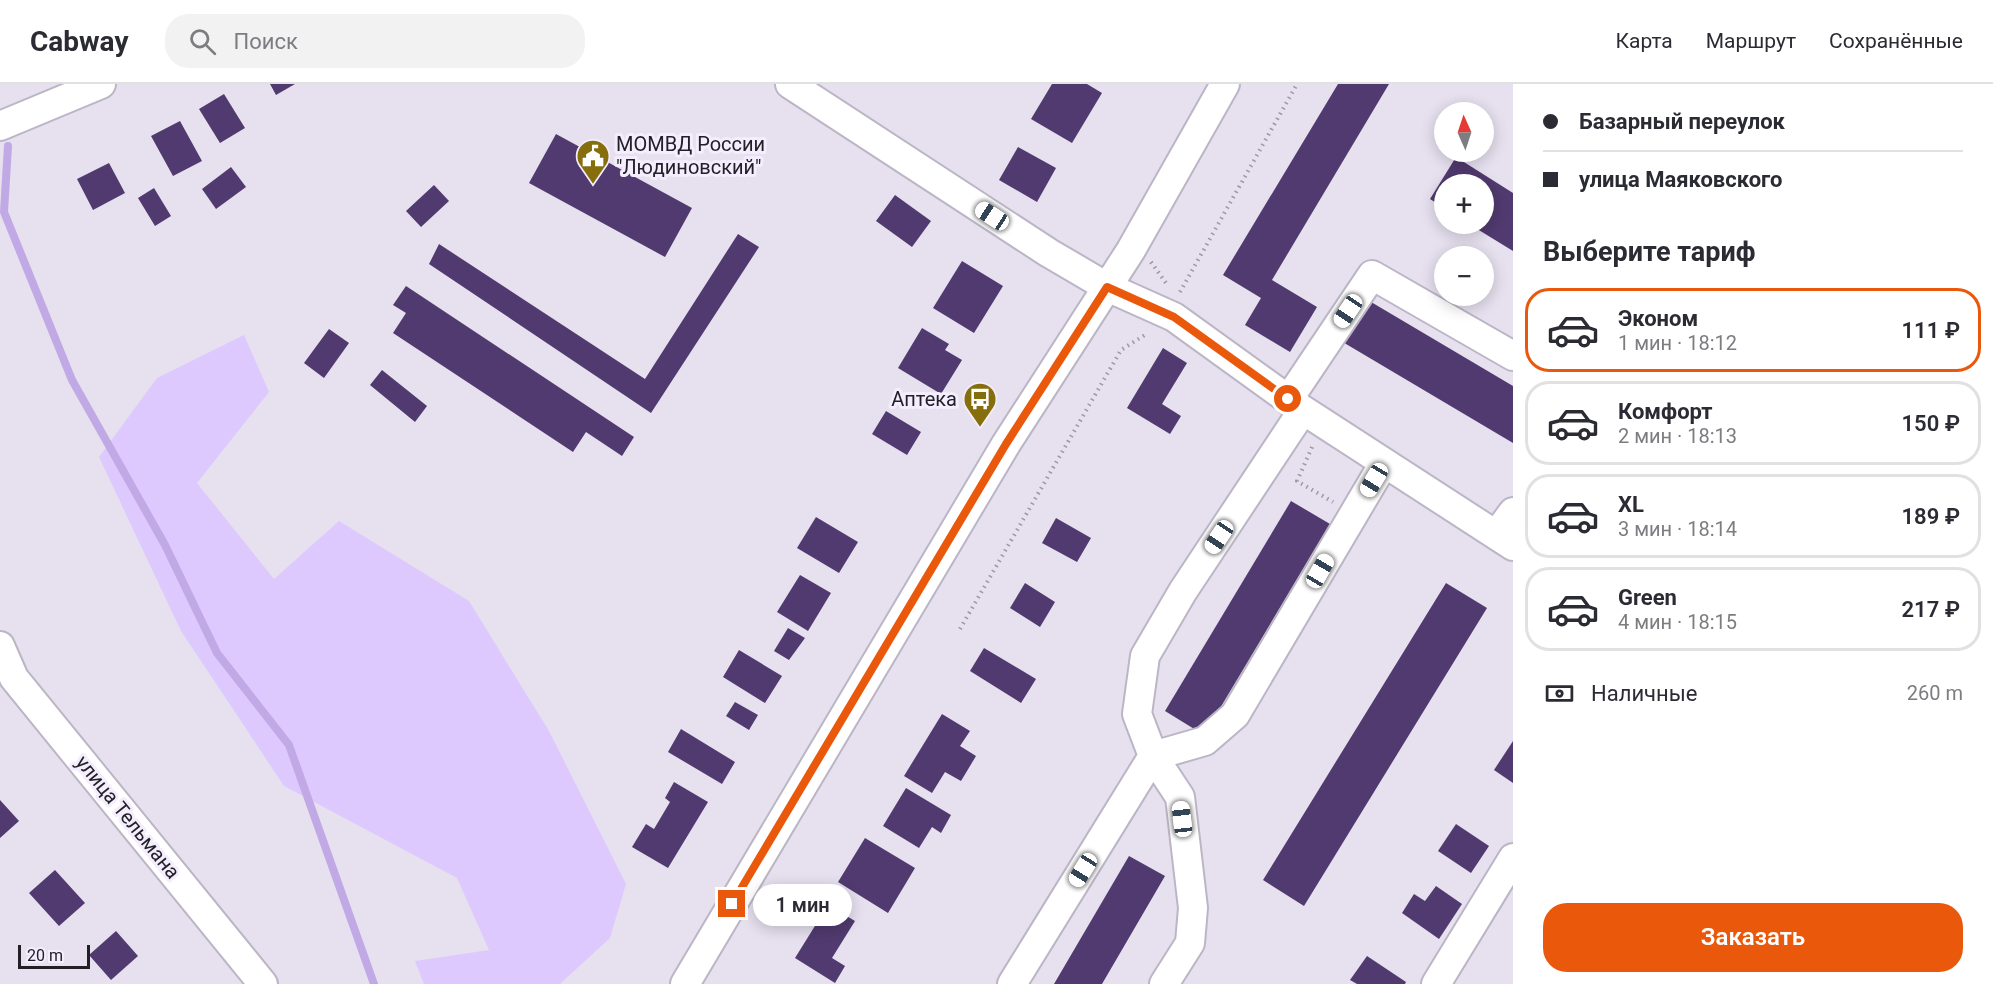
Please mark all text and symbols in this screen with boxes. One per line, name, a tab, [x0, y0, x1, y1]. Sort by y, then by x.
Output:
search box	[165, 14, 585, 68]
text: Cabway	[30, 25, 129, 58]
icon: search	[186, 25, 219, 58]
text: Поиск	[234, 29, 298, 54]
text: Карта	[1616, 29, 1673, 53]
text: Маршрут	[1706, 29, 1796, 53]
text: Сохранённые	[1829, 29, 1963, 53]
north arrow	[1434, 102, 1494, 162]
map controls	[1434, 102, 1494, 306]
text: Базарный переулок	[1579, 109, 1785, 134]
place label: МОМВД России "Людиновский"	[616, 132, 765, 179]
public building icon: МОМВД России "Людиновский"	[575, 138, 611, 185]
text: улица Маяковского	[1579, 167, 1782, 192]
button: +	[1434, 174, 1494, 234]
car	[972, 199, 1012, 233]
text: Выберите тариф	[1543, 236, 1755, 268]
button: −	[1434, 246, 1494, 306]
car	[1330, 291, 1366, 331]
icon: car	[1546, 303, 1600, 357]
text: Эконом	[1618, 306, 1698, 331]
text: 111 ₽	[1902, 318, 1960, 343]
text: 1 мин · 18:12	[1618, 331, 1737, 355]
bus stop icon: Аптека	[962, 381, 998, 428]
route start	[1274, 385, 1301, 412]
place label: Аптека	[891, 387, 957, 411]
icon: car	[1546, 396, 1600, 450]
text: Комфорт	[1618, 399, 1713, 424]
text: 150 ₽	[1902, 411, 1960, 436]
text: 2 мин · 18:13	[1618, 424, 1737, 448]
car	[1357, 460, 1391, 500]
icon: car	[1546, 489, 1600, 543]
text: XL	[1618, 492, 1644, 517]
text: 189 ₽	[1902, 504, 1960, 529]
car	[1201, 517, 1237, 557]
text: 3 мин · 18:14	[1618, 517, 1737, 541]
car	[1303, 551, 1337, 591]
icon: car	[1546, 582, 1600, 636]
text: Green	[1618, 585, 1677, 610]
text: 217 ₽	[1902, 597, 1960, 622]
text: 4 мин · 18:15	[1618, 610, 1737, 634]
icon: cash	[1543, 677, 1576, 710]
text: Наличные	[1591, 681, 1697, 706]
text: 260 m	[1907, 681, 1963, 705]
street label: улица Тельмана	[71, 751, 185, 883]
car	[1171, 800, 1193, 838]
car	[1066, 850, 1100, 890]
callout: 1 мин	[753, 883, 852, 925]
route end	[718, 890, 745, 917]
text: 1 мин	[775, 893, 830, 917]
button: Заказать	[1543, 903, 1963, 972]
scale bar	[18, 942, 90, 970]
text: 20 m	[27, 946, 63, 965]

